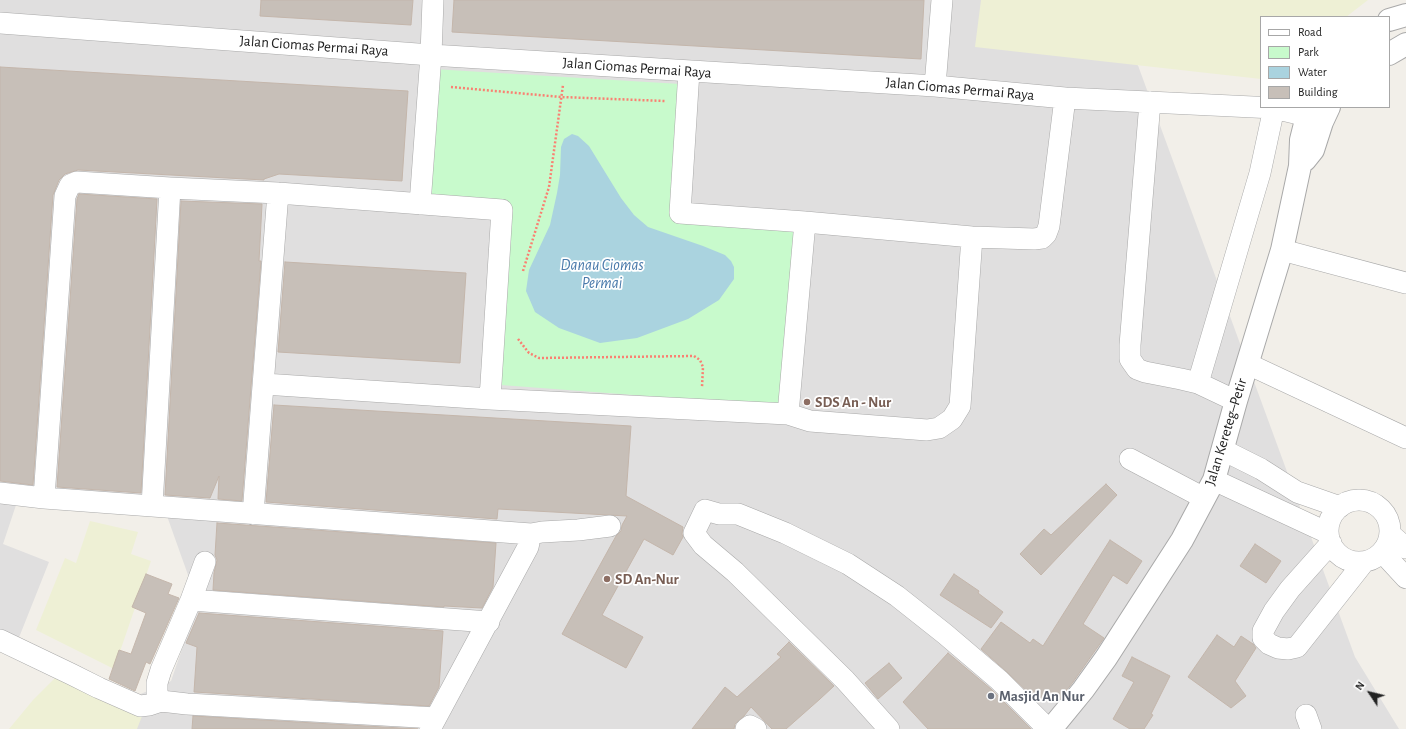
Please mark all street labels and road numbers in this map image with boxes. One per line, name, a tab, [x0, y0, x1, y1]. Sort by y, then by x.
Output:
street label: Jalan Ciomas Permai Raya	[239, 32, 389, 60]
street label: Jalan Ciomas Permai Raya	[562, 54, 712, 82]
street label: Jalan Ciomas Permai Raya	[885, 74, 1035, 104]
street label: Jalan Kereteg–Petir	[1201, 376, 1251, 488]

